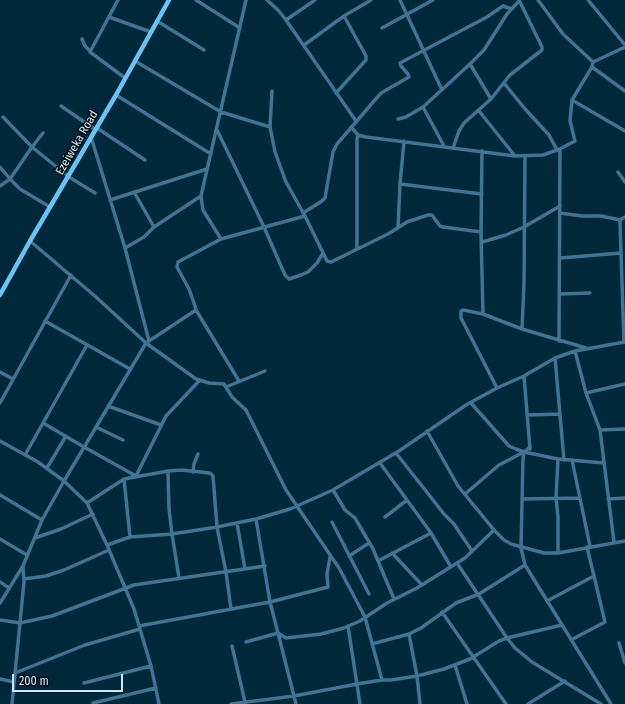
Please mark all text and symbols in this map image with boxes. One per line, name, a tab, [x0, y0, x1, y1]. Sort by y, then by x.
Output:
street label: Ezeiweka Road	[53, 108, 101, 178]
scale bar	[14, 666, 125, 692]
text: 200 m	[19, 674, 49, 688]

